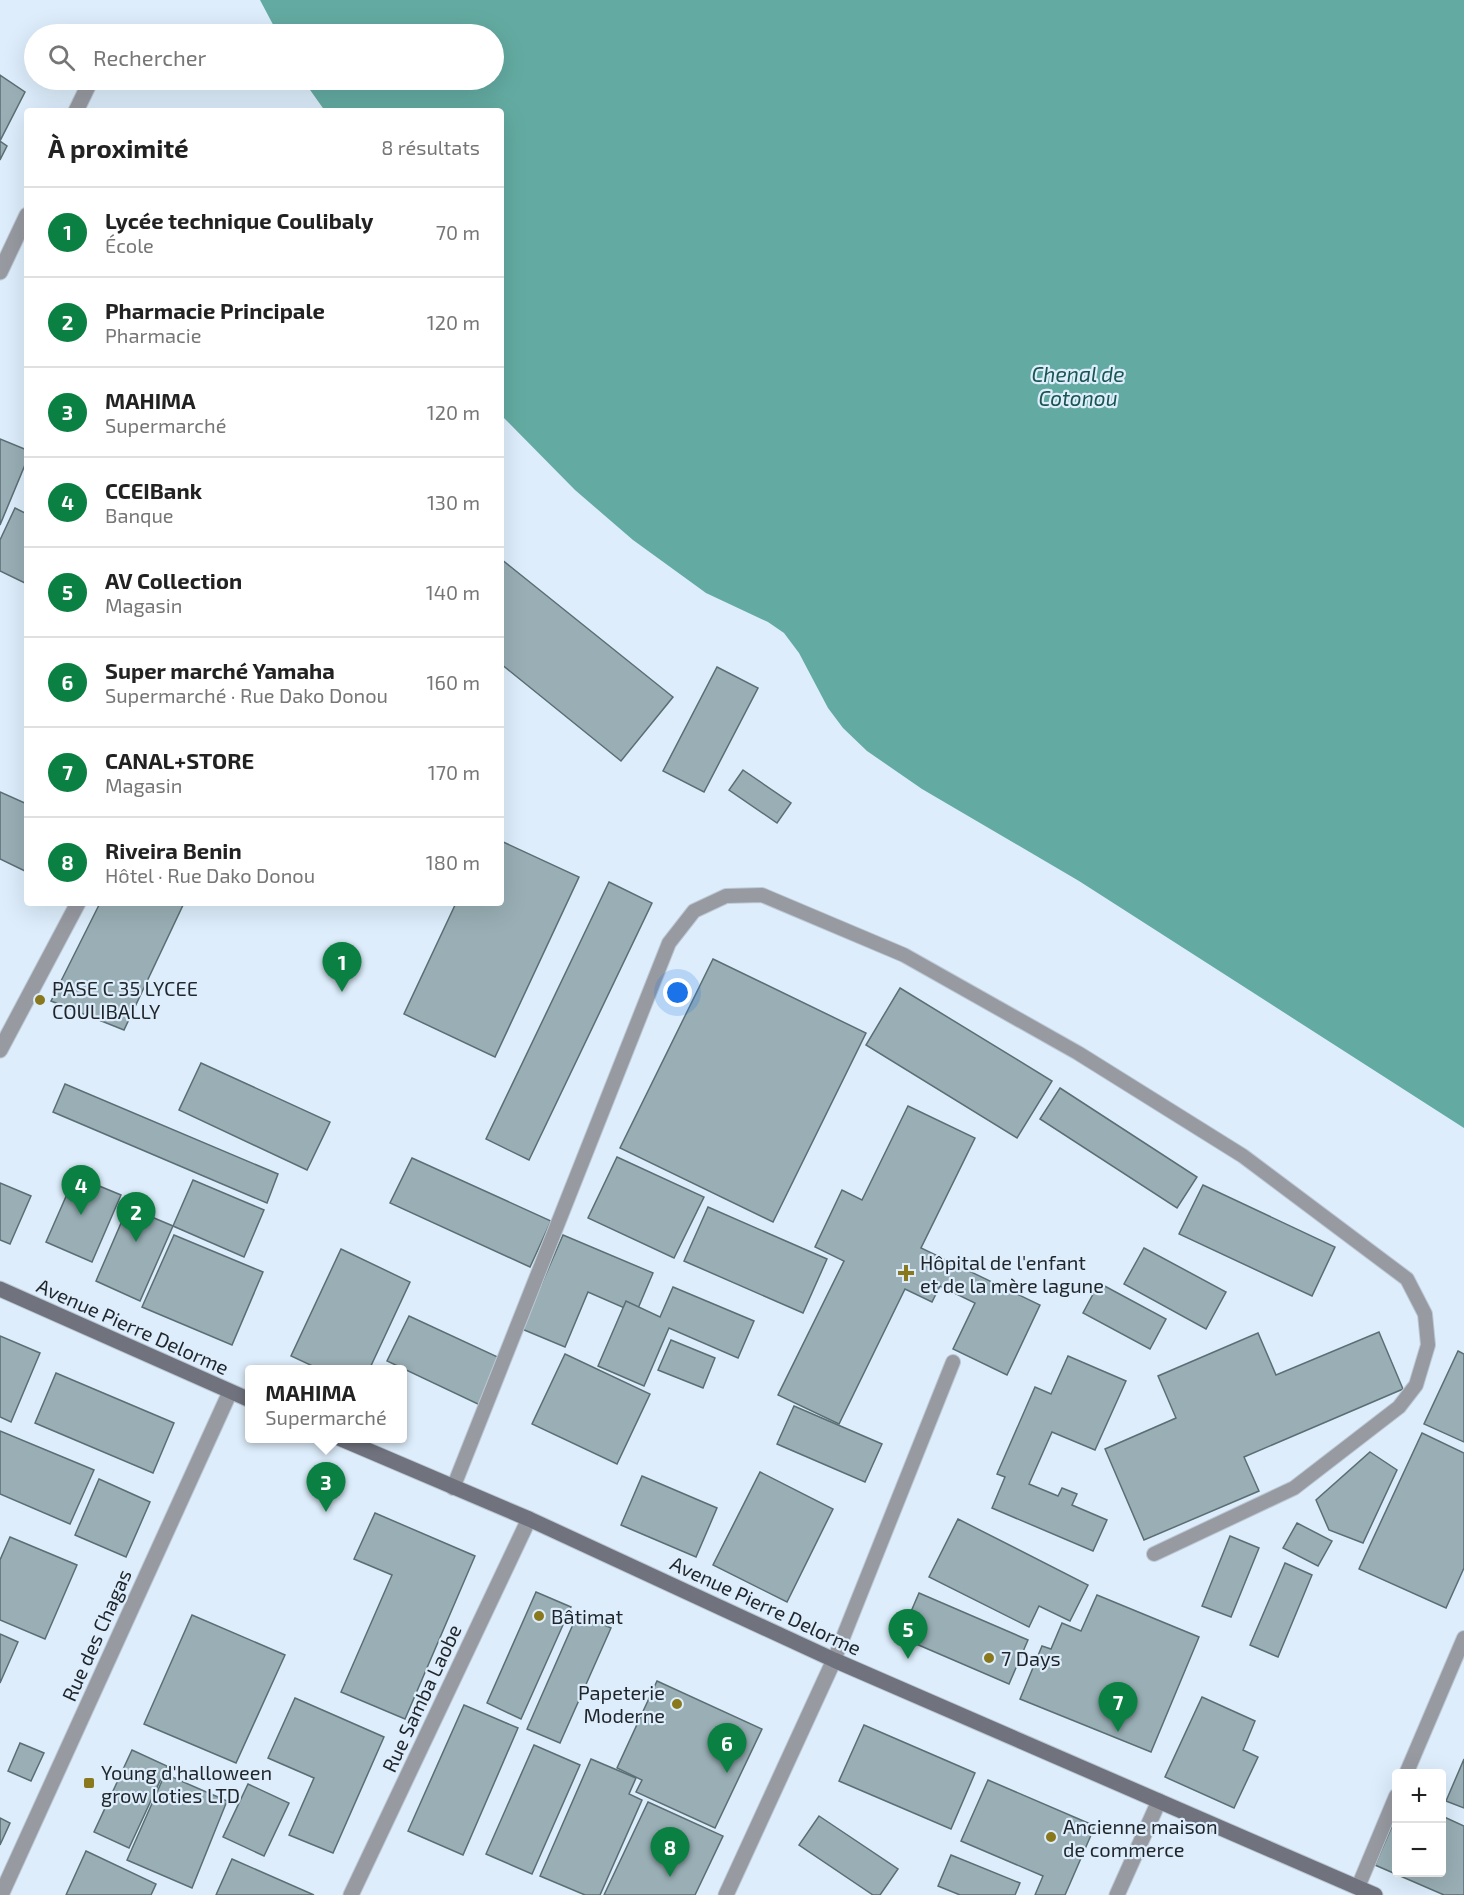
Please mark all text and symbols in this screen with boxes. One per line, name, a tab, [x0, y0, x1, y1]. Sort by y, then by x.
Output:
search box	[24, 24, 504, 90]
icon: search	[45, 41, 78, 74]
text: Rechercher	[93, 44, 206, 70]
text: À proximité	[48, 132, 189, 163]
text: 8 résultats	[381, 135, 480, 159]
text: Lycée technique Coulibaly	[105, 207, 373, 233]
text: 1	[63, 220, 72, 244]
text: 70 m	[436, 220, 480, 244]
text: École	[105, 233, 154, 257]
text: Pharmacie Principale	[105, 297, 325, 323]
text: 2	[62, 310, 73, 334]
text: 120 m	[427, 310, 480, 334]
text: Pharmacie	[105, 323, 201, 347]
water label: Chenal de Cotonou	[1031, 361, 1125, 410]
text: MAHIMA	[105, 387, 196, 413]
text: 3	[62, 400, 73, 424]
text: 120 m	[427, 400, 480, 424]
text: Supermarché	[105, 413, 226, 437]
text: CCEIBank	[105, 477, 202, 503]
text: 4	[61, 490, 74, 514]
text: 130 m	[427, 490, 480, 514]
text: Banque	[105, 503, 174, 527]
text: AV Collection	[105, 567, 242, 593]
text: 5	[62, 580, 73, 604]
text: 140 m	[426, 580, 480, 604]
text: Magasin	[105, 593, 182, 617]
text: Super marché Yamaha	[105, 657, 335, 683]
text: 6	[62, 670, 73, 694]
text: 160 m	[427, 670, 480, 694]
text: Supermarché · Rue Dako Donou	[105, 683, 388, 707]
text: CANAL+STORE	[105, 747, 254, 773]
text: 7	[62, 760, 73, 784]
text: 170 m	[428, 760, 480, 784]
text: Magasin	[105, 773, 182, 797]
text: Riveira Benin	[105, 837, 242, 863]
text: 8	[61, 850, 74, 874]
text: 180 m	[426, 850, 480, 874]
text: Hôtel · Rue Dako Donou	[105, 863, 315, 887]
pin: 1	[322, 942, 362, 992]
place label: PASE C 35 LYCEE COULIBALLY	[52, 976, 198, 1023]
your location	[663, 978, 692, 1007]
marker: PASE C 35 LYCEE COULIBALLY	[33, 993, 47, 1007]
pin: 4	[62, 1166, 100, 1215]
pin: 2	[116, 1192, 156, 1242]
place label: Hôpital de l'enfant et de la mère lagune	[920, 1250, 1104, 1297]
marker: Hôpital de l'enfant et de la mère lagune	[897, 1264, 915, 1282]
street label: Avenue Pierre Delorme	[33, 1273, 233, 1379]
popup	[245, 1365, 407, 1443]
text: MAHIMA	[265, 1379, 356, 1405]
text: Supermarché	[265, 1405, 387, 1429]
pin: 3	[306, 1462, 346, 1512]
street label: Avenue Pierre Delorme	[667, 1550, 865, 1660]
street label: Rue des Chagas	[56, 1565, 136, 1705]
place label: Bâtimat	[551, 1604, 623, 1628]
marker: Bâtimat	[532, 1609, 546, 1623]
pin: 5	[888, 1610, 928, 1659]
street label: Rue Samba Laobe	[376, 1620, 466, 1776]
place label: 7 Days	[1001, 1646, 1061, 1670]
marker: 7 Days	[982, 1651, 996, 1665]
place label: Papeterie Moderne	[578, 1680, 665, 1727]
pin: 7	[1098, 1682, 1138, 1732]
marker: Papeterie Moderne	[670, 1697, 684, 1711]
pin: 6	[708, 1724, 746, 1773]
place label: Young d'halloween grow loties LTD	[101, 1760, 272, 1807]
map controls	[1392, 1769, 1446, 1877]
button: +	[1392, 1769, 1446, 1823]
marker: Young d'halloween grow loties LTD	[82, 1776, 96, 1790]
place label: Ancienne maison de commerce	[1063, 1814, 1218, 1861]
button: −	[1392, 1823, 1446, 1877]
pin: 8	[650, 1828, 690, 1877]
marker: Ancienne maison de commerce	[1044, 1830, 1058, 1844]

